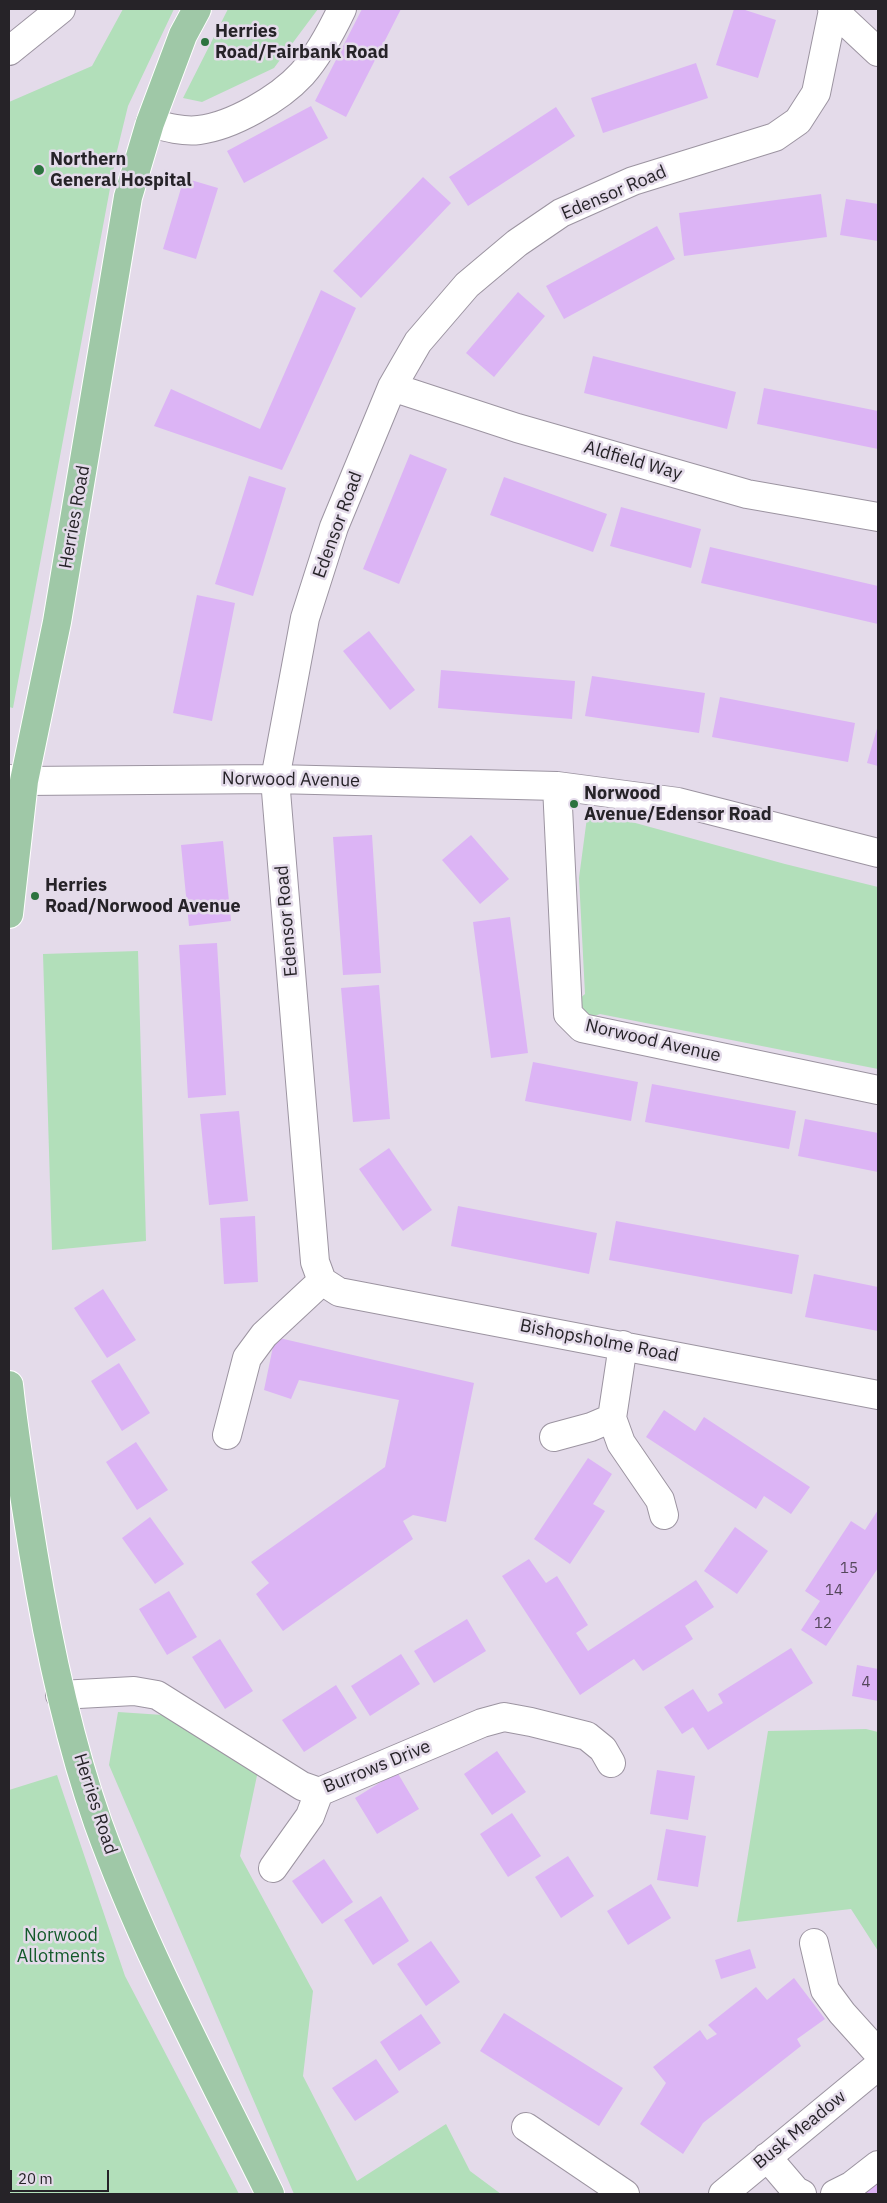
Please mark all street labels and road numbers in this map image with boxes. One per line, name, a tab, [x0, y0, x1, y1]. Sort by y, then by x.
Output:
street label: Edensor Road	[558, 161, 670, 225]
street label: Aldfield Way	[582, 437, 684, 485]
street label: Herries Road	[55, 464, 95, 570]
street label: Edensor Road	[309, 469, 367, 581]
street label: Norwood Avenue	[222, 768, 360, 792]
street label: Edensor Road	[271, 864, 303, 978]
street label: Norwood Avenue	[583, 1015, 723, 1067]
street label: Bishopsholme Road	[518, 1315, 680, 1367]
street label: Burrows Drive	[320, 1736, 434, 1798]
street label: Herries Road	[69, 1751, 121, 1857]
street label: Busk Meadow	[749, 2086, 851, 2174]

